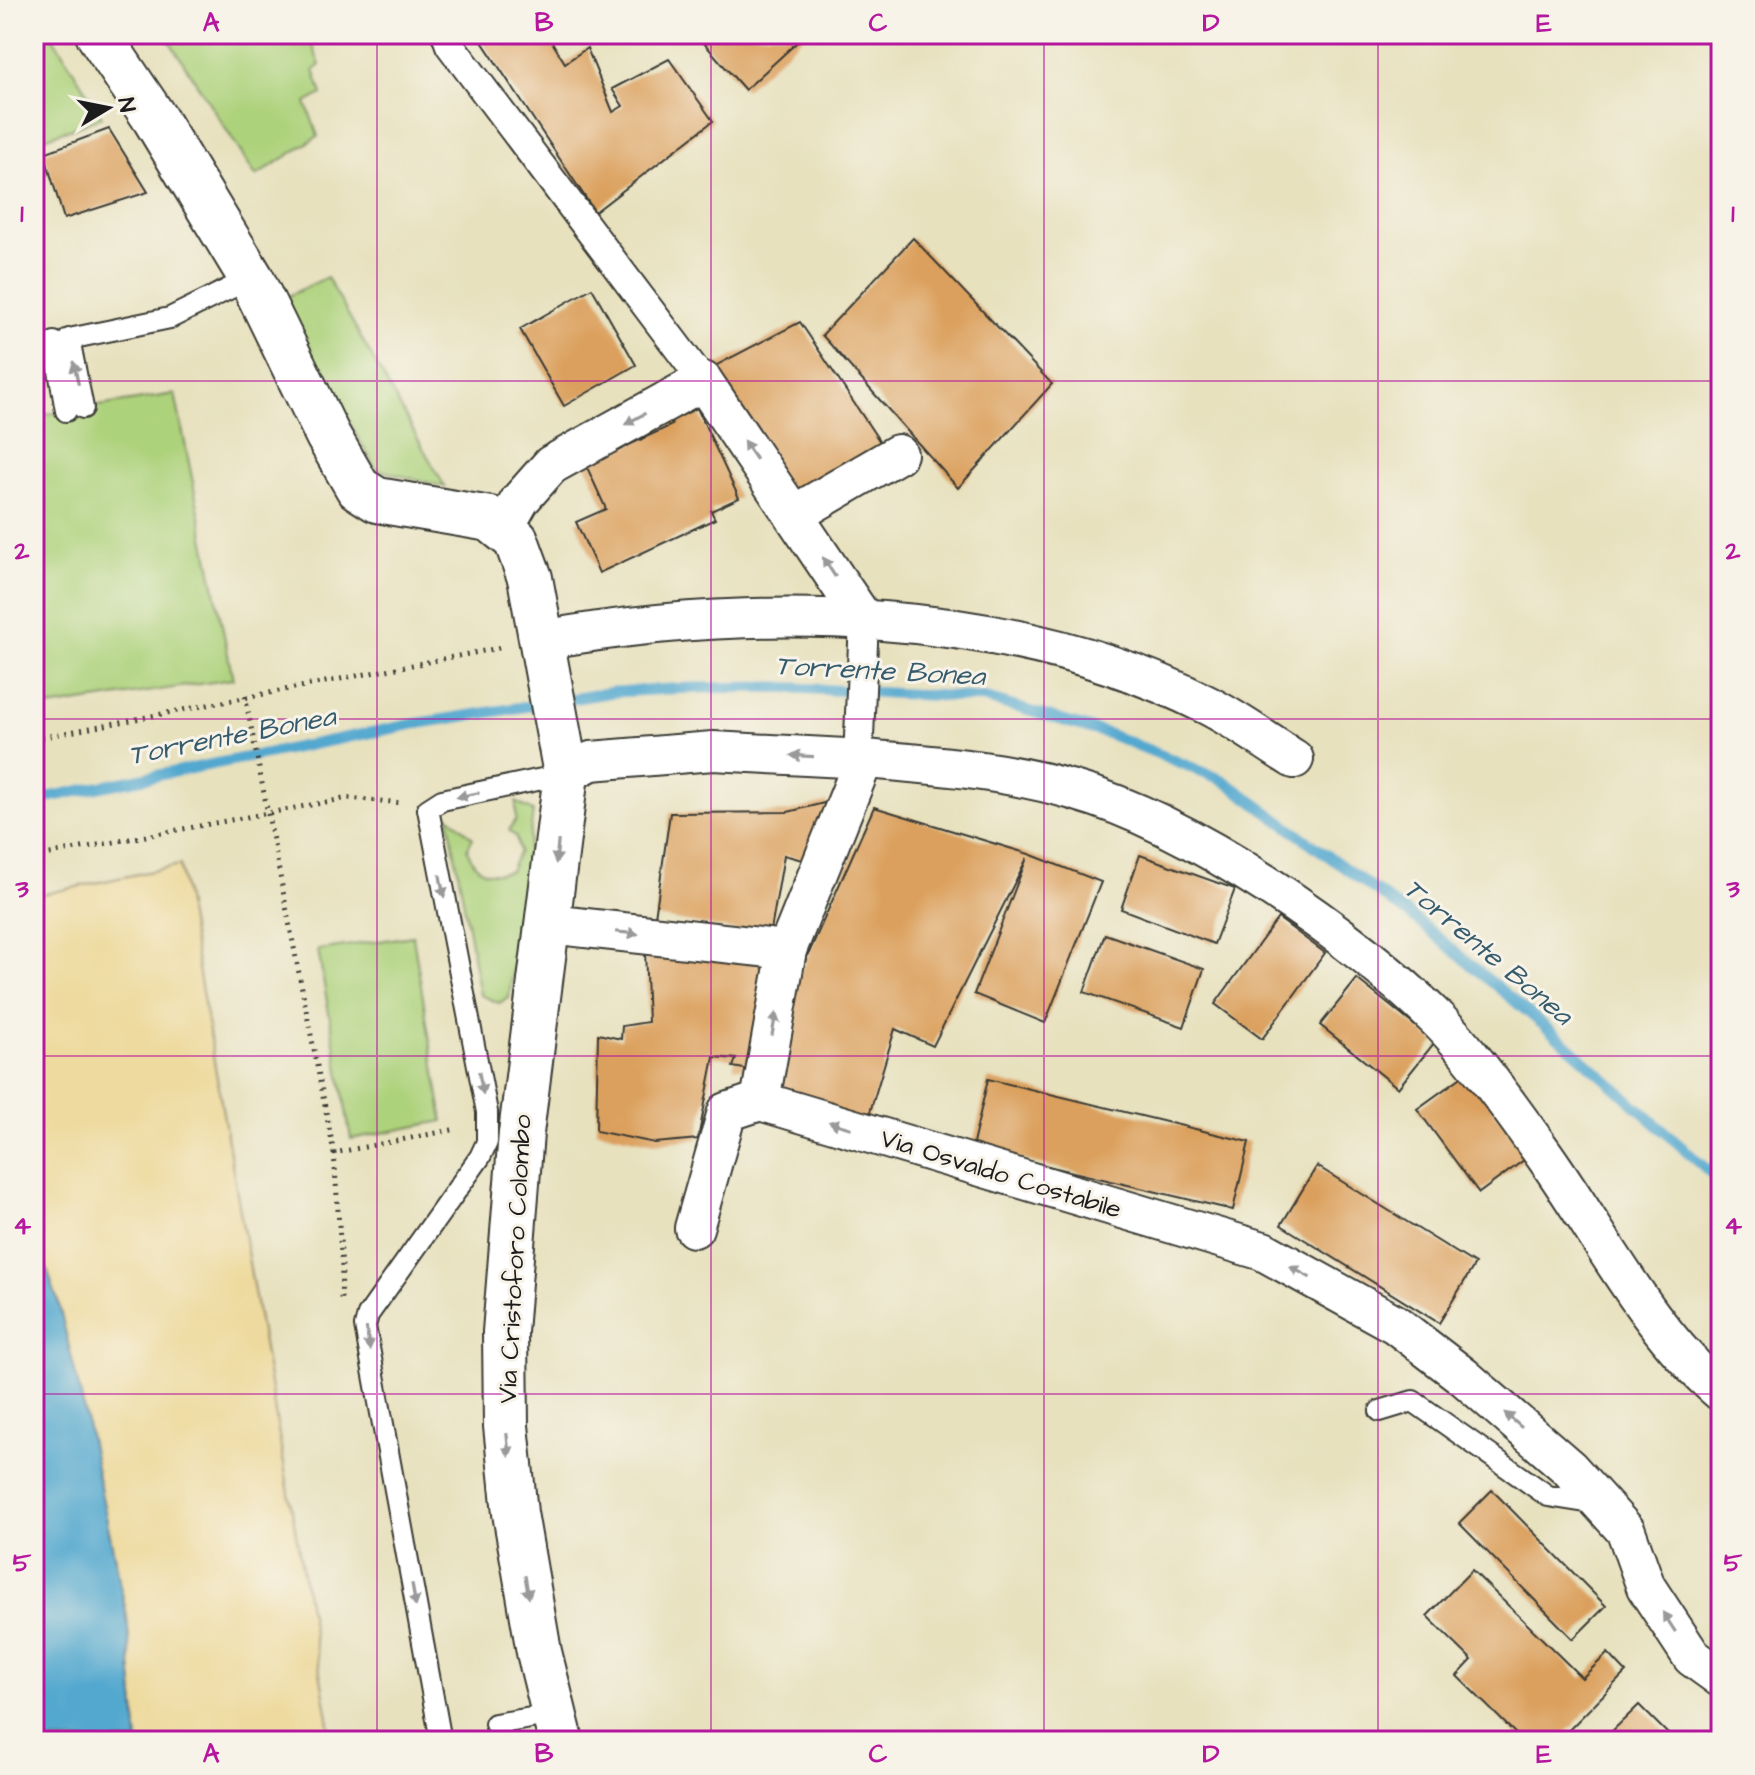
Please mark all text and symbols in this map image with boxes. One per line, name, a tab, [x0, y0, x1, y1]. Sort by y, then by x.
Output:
text: A	[203, 5, 220, 41]
text: B	[535, 5, 554, 41]
text: C	[869, 5, 888, 41]
text: D	[1203, 5, 1220, 41]
text: E	[1536, 5, 1552, 41]
north arrow	[68, 68, 148, 148]
text: N	[110, 95, 143, 114]
text: 1	[20, 196, 24, 232]
text: 1	[1731, 196, 1735, 232]
one-way arrow	[69, 361, 82, 386]
one-way arrow	[623, 412, 646, 425]
one-way arrow	[743, 440, 758, 461]
text: 2	[14, 533, 30, 569]
text: 2	[1725, 533, 1741, 569]
one-way arrow	[822, 557, 837, 578]
water label: Torrente Bonea	[774, 646, 988, 696]
water label: Torrente Bonea	[125, 696, 340, 775]
one-way arrow	[789, 749, 814, 762]
one-way arrow	[455, 789, 480, 802]
one-way arrow	[551, 840, 564, 865]
water label: Torrente Bonea	[1395, 870, 1582, 1036]
text: 3	[14, 871, 29, 907]
text: 3	[1725, 871, 1740, 907]
one-way arrow	[437, 873, 449, 898]
one-way arrow	[615, 926, 640, 939]
one-way arrow	[768, 1012, 780, 1037]
one-way arrow	[475, 1070, 488, 1095]
street label: Via Cristoforo Colombo	[489, 1113, 541, 1404]
one-way arrow	[828, 1118, 852, 1131]
street label: Via Osvaldo Costabile	[876, 1120, 1126, 1228]
text: 4	[13, 1208, 31, 1244]
text: 4	[1724, 1208, 1742, 1244]
one-way arrow	[1289, 1265, 1312, 1278]
one-way arrow	[362, 1327, 375, 1352]
one-way arrow	[1503, 1412, 1523, 1429]
one-way arrow	[501, 1433, 514, 1458]
text: 5	[13, 1545, 32, 1581]
text: 5	[1724, 1545, 1743, 1581]
one-way arrow	[522, 1575, 534, 1600]
one-way arrow	[408, 1583, 420, 1608]
one-way arrow	[1662, 1611, 1676, 1633]
text: A	[203, 1736, 220, 1772]
text: B	[535, 1736, 554, 1772]
text: C	[869, 1736, 888, 1772]
text: D	[1203, 1736, 1220, 1772]
text: E	[1536, 1736, 1552, 1772]

